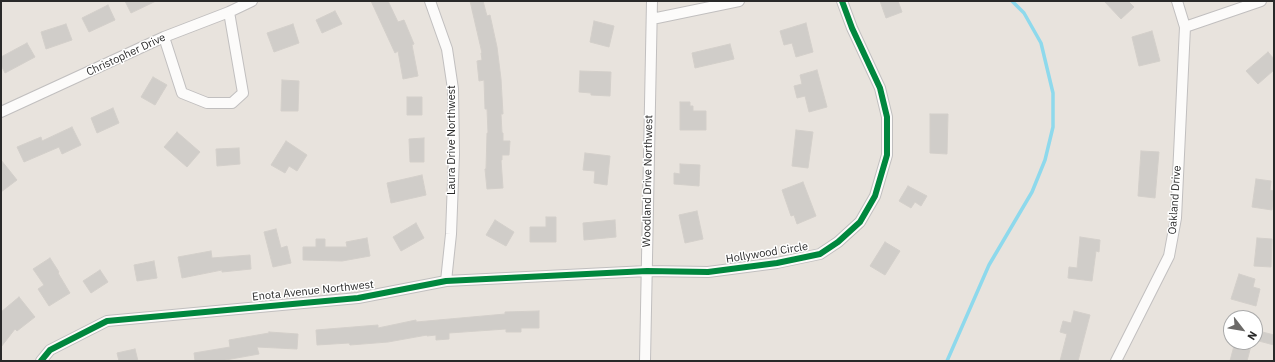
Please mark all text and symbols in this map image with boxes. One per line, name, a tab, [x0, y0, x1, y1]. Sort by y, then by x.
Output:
street label: Christopher Drive	[84, 31, 168, 79]
street label: Laura Drive Northwest	[445, 85, 459, 195]
street label: Woodland Drive Northwest	[640, 115, 656, 247]
street label: Oakland Drive	[1166, 165, 1184, 235]
street label: Hollywood Circle	[725, 240, 809, 266]
street label: Enota Avenue Northwest	[252, 278, 374, 304]
north arrow	[1223, 310, 1263, 350]
text: N	[1244, 329, 1260, 343]

